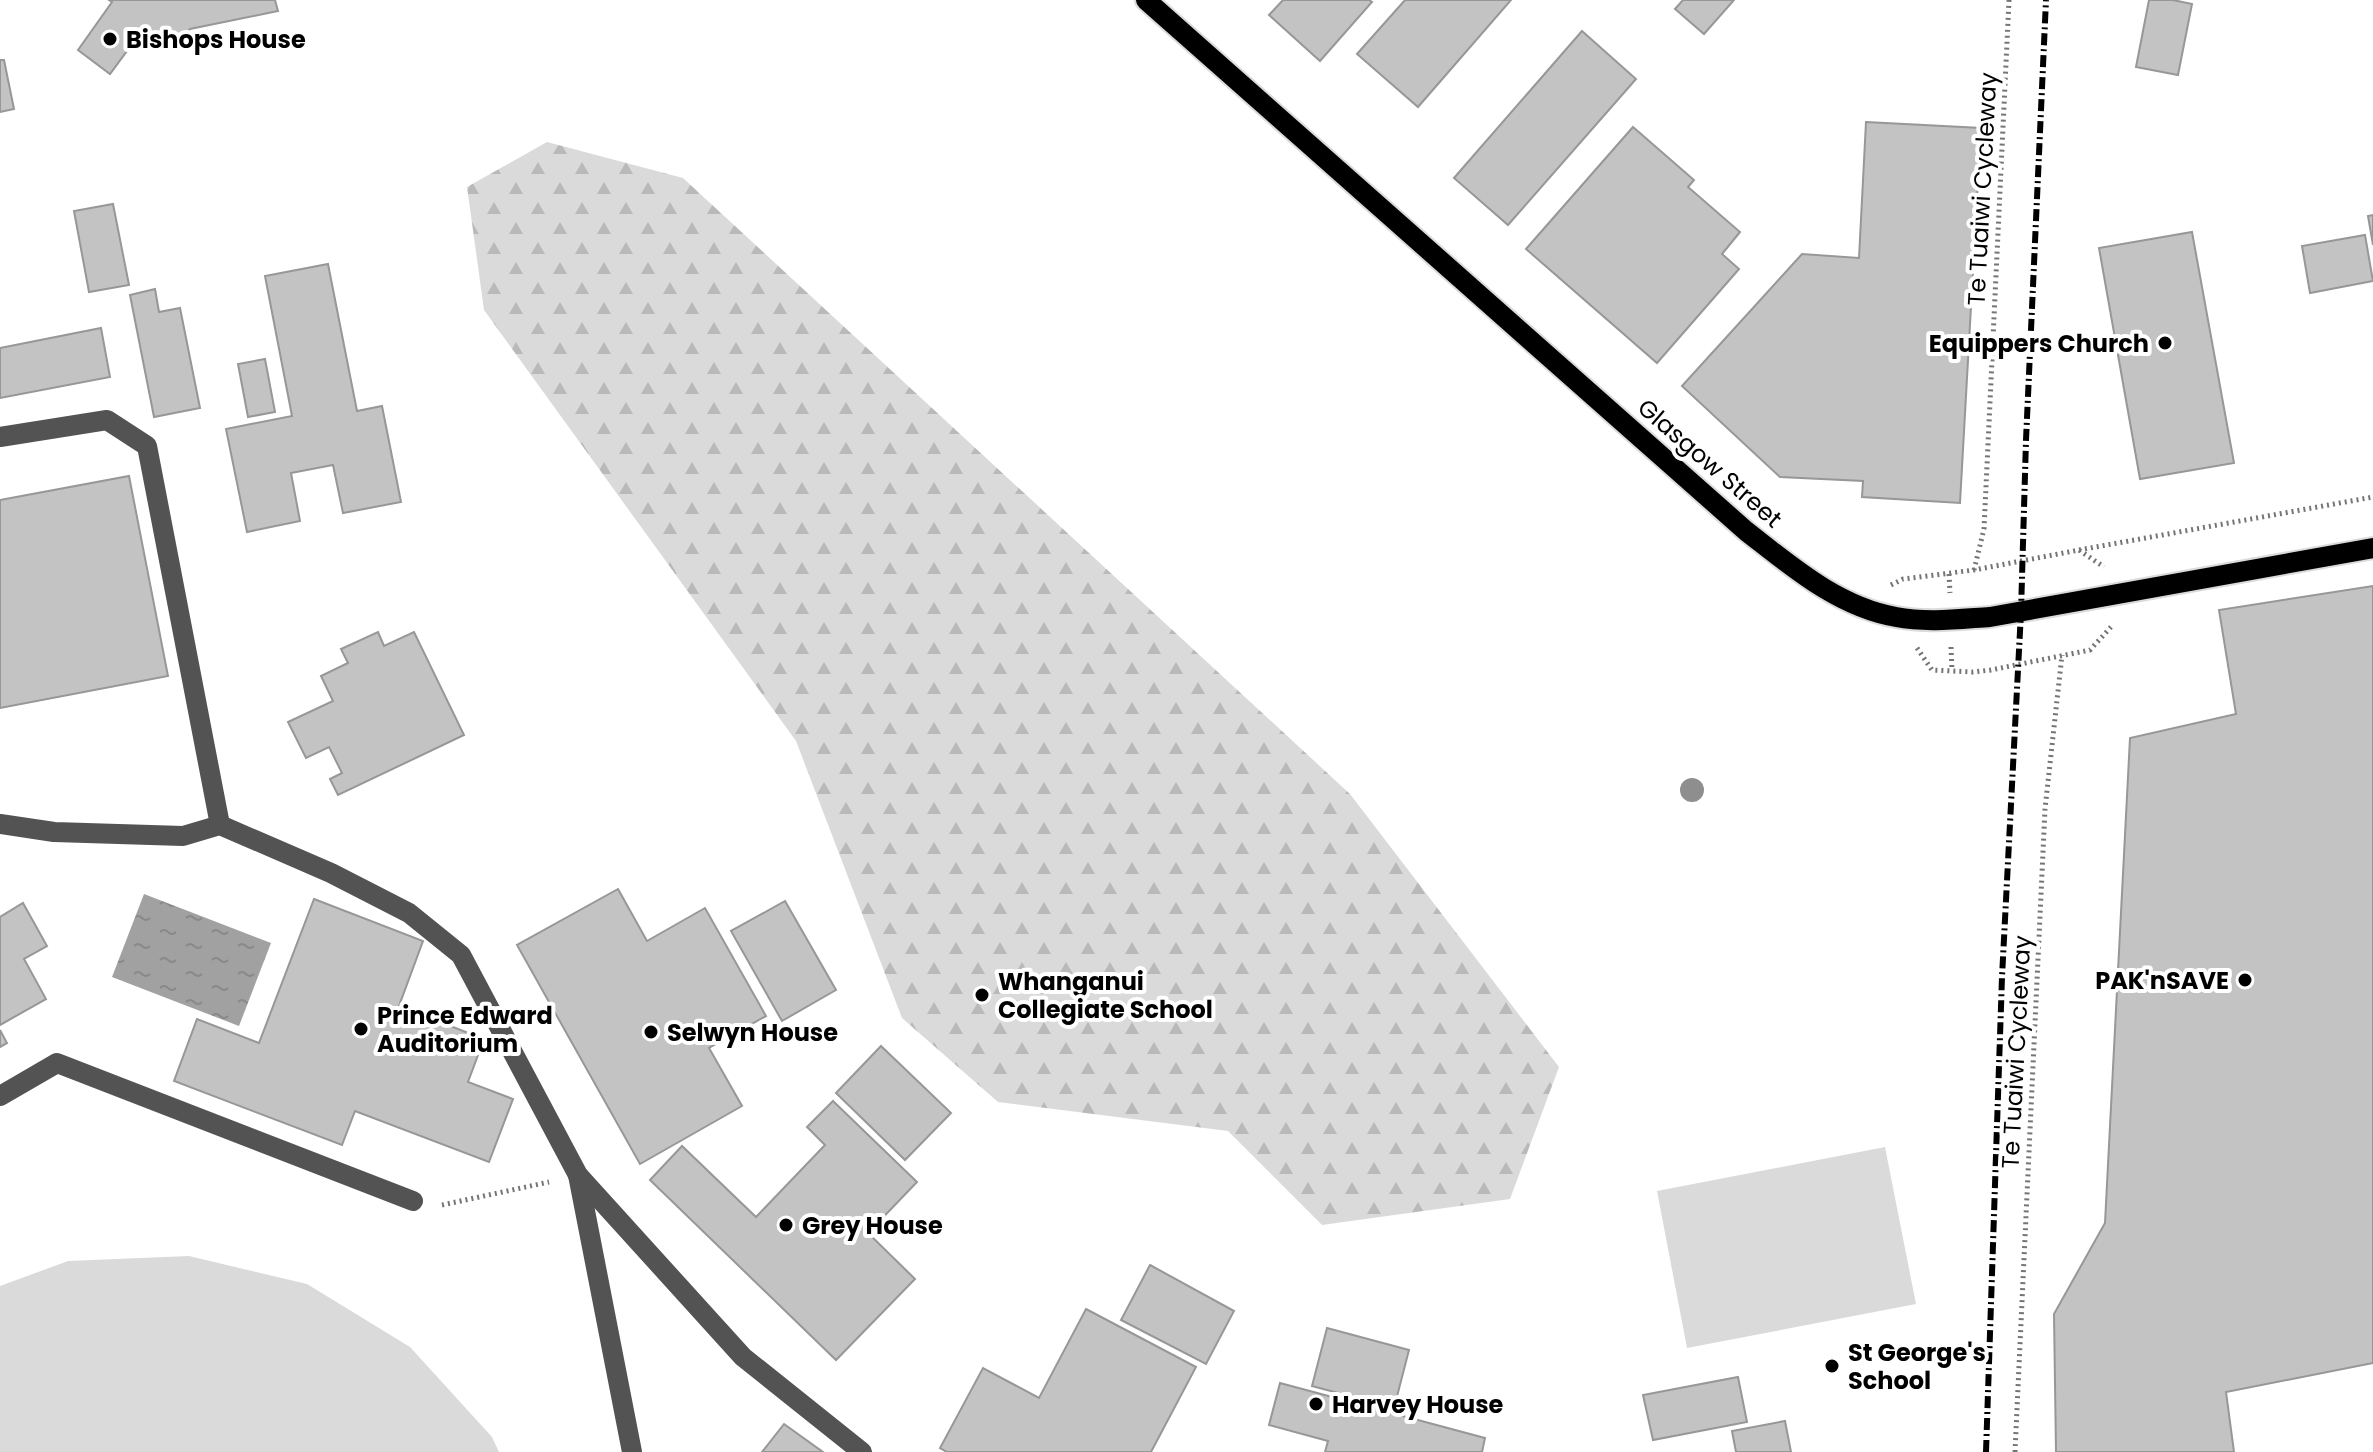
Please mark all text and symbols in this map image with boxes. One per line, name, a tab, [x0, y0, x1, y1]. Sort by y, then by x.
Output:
place label: Bishops House	[126, 23, 306, 56]
marker: Bishops House	[101, 30, 119, 48]
street label: Te Tuaiwi Cycleway	[1959, 71, 2005, 306]
place label: Equippers Church	[1929, 327, 2149, 360]
marker: Equippers Church	[2156, 334, 2174, 352]
street label: Glasgow Street	[1631, 391, 1789, 535]
street label: Te Tuaiwi Cycleway	[1993, 934, 2039, 1169]
place label: PAK'nSAVE	[2095, 964, 2229, 997]
place label: Whanganui Collegiate School	[998, 965, 1213, 1026]
marker: PAK'nSAVE	[2236, 971, 2254, 989]
marker: Whanganui Collegiate School	[973, 986, 991, 1004]
place label: Prince Edward Auditorium	[377, 999, 553, 1060]
place label: Selwyn House	[667, 1016, 838, 1049]
marker: Prince Edward Auditorium	[352, 1020, 370, 1038]
marker: Selwyn House	[642, 1023, 660, 1041]
place label: Grey House	[802, 1209, 943, 1242]
marker: Grey House	[777, 1216, 795, 1234]
place label: St George's School	[1848, 1336, 1986, 1397]
marker: St George's School	[1823, 1357, 1841, 1375]
place label: Harvey House	[1332, 1388, 1504, 1421]
marker: Harvey House	[1307, 1395, 1325, 1413]

